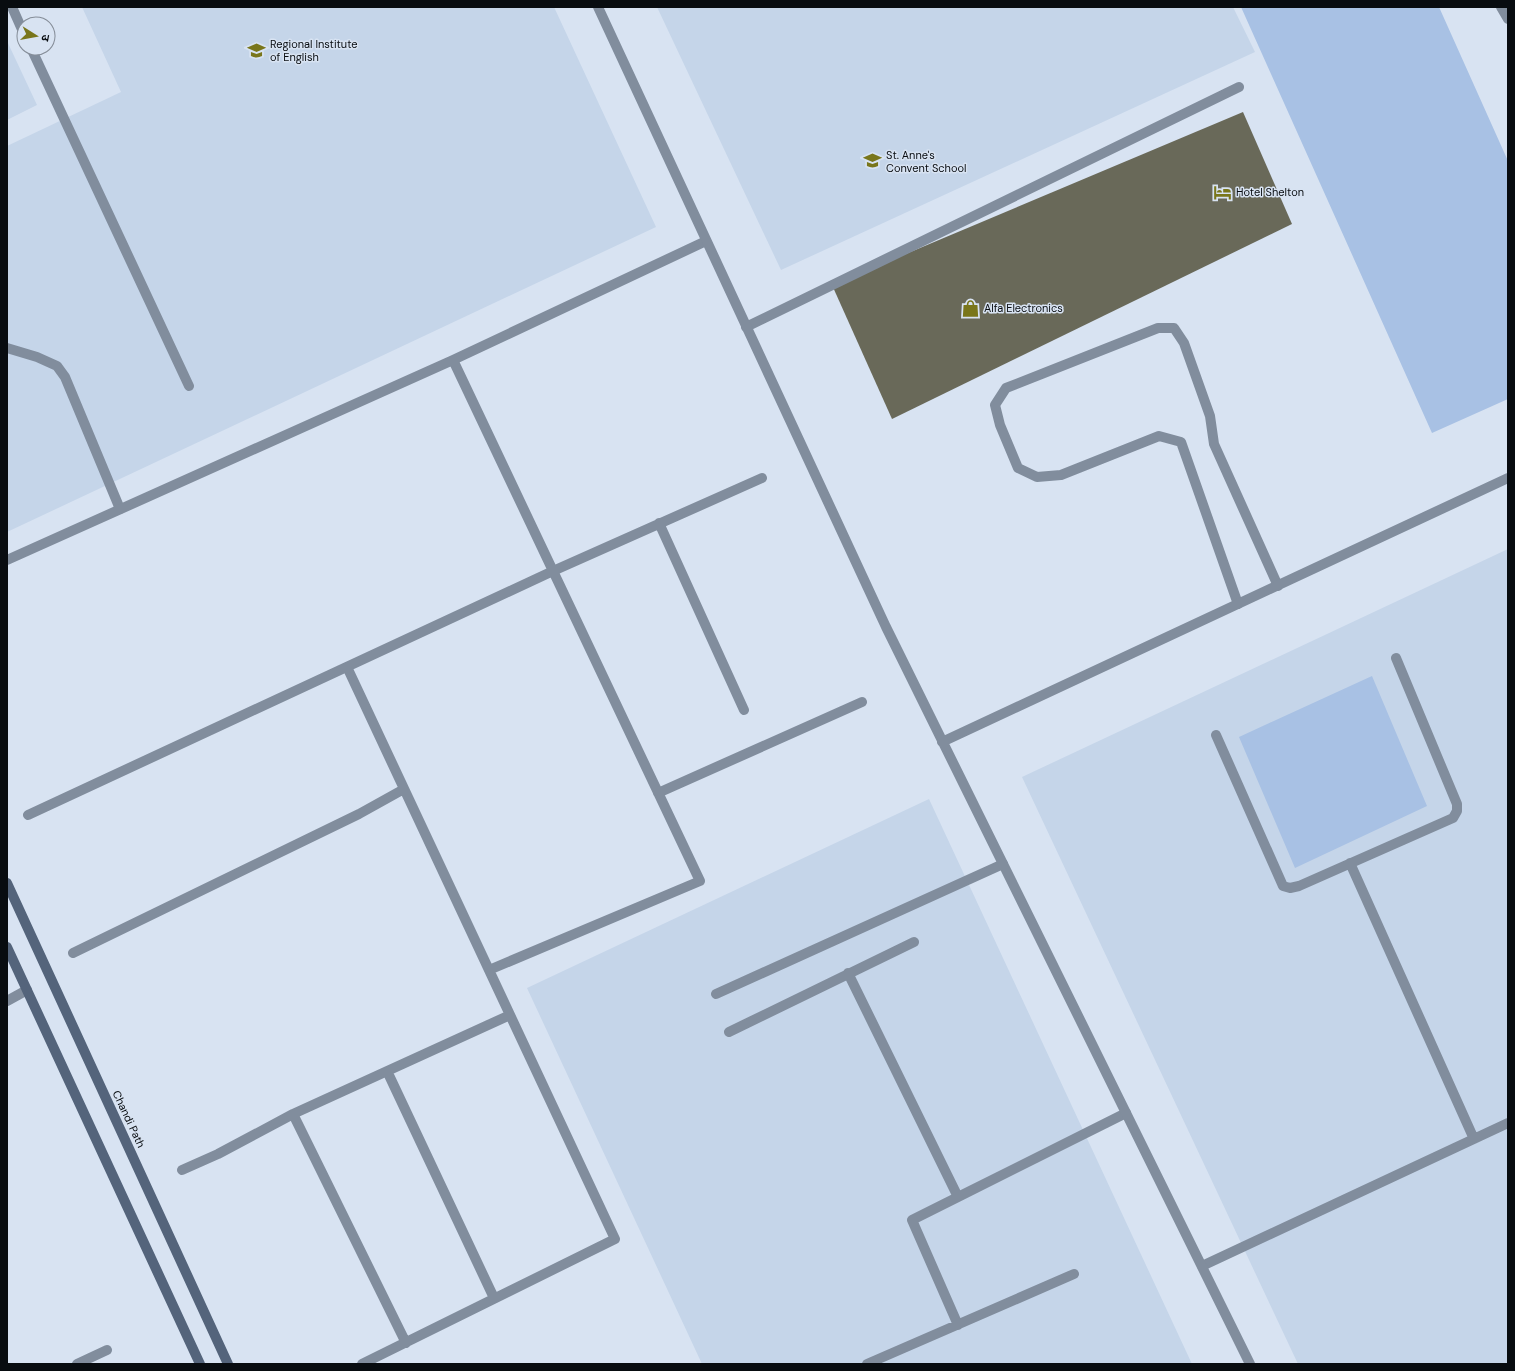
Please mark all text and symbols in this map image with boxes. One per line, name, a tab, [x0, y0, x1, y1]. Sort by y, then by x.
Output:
north arrow	[16, 16, 56, 56]
text: उ	[38, 33, 53, 43]
place label: Regional Institute of English	[270, 37, 358, 64]
school or university icon: Regional Institute of English	[247, 40, 267, 60]
place label: St. Anne's Convent School	[886, 148, 966, 175]
school or university icon: St. Anne's Convent School	[863, 151, 883, 171]
hotel icon: Hotel Shelton	[1213, 182, 1233, 202]
place label: Hotel Shelton	[1236, 185, 1304, 199]
shop icon: Alfa Electronics	[961, 298, 981, 318]
place label: Alfa Electronics	[984, 301, 1063, 315]
street label: Chandi Path	[110, 1088, 148, 1150]

